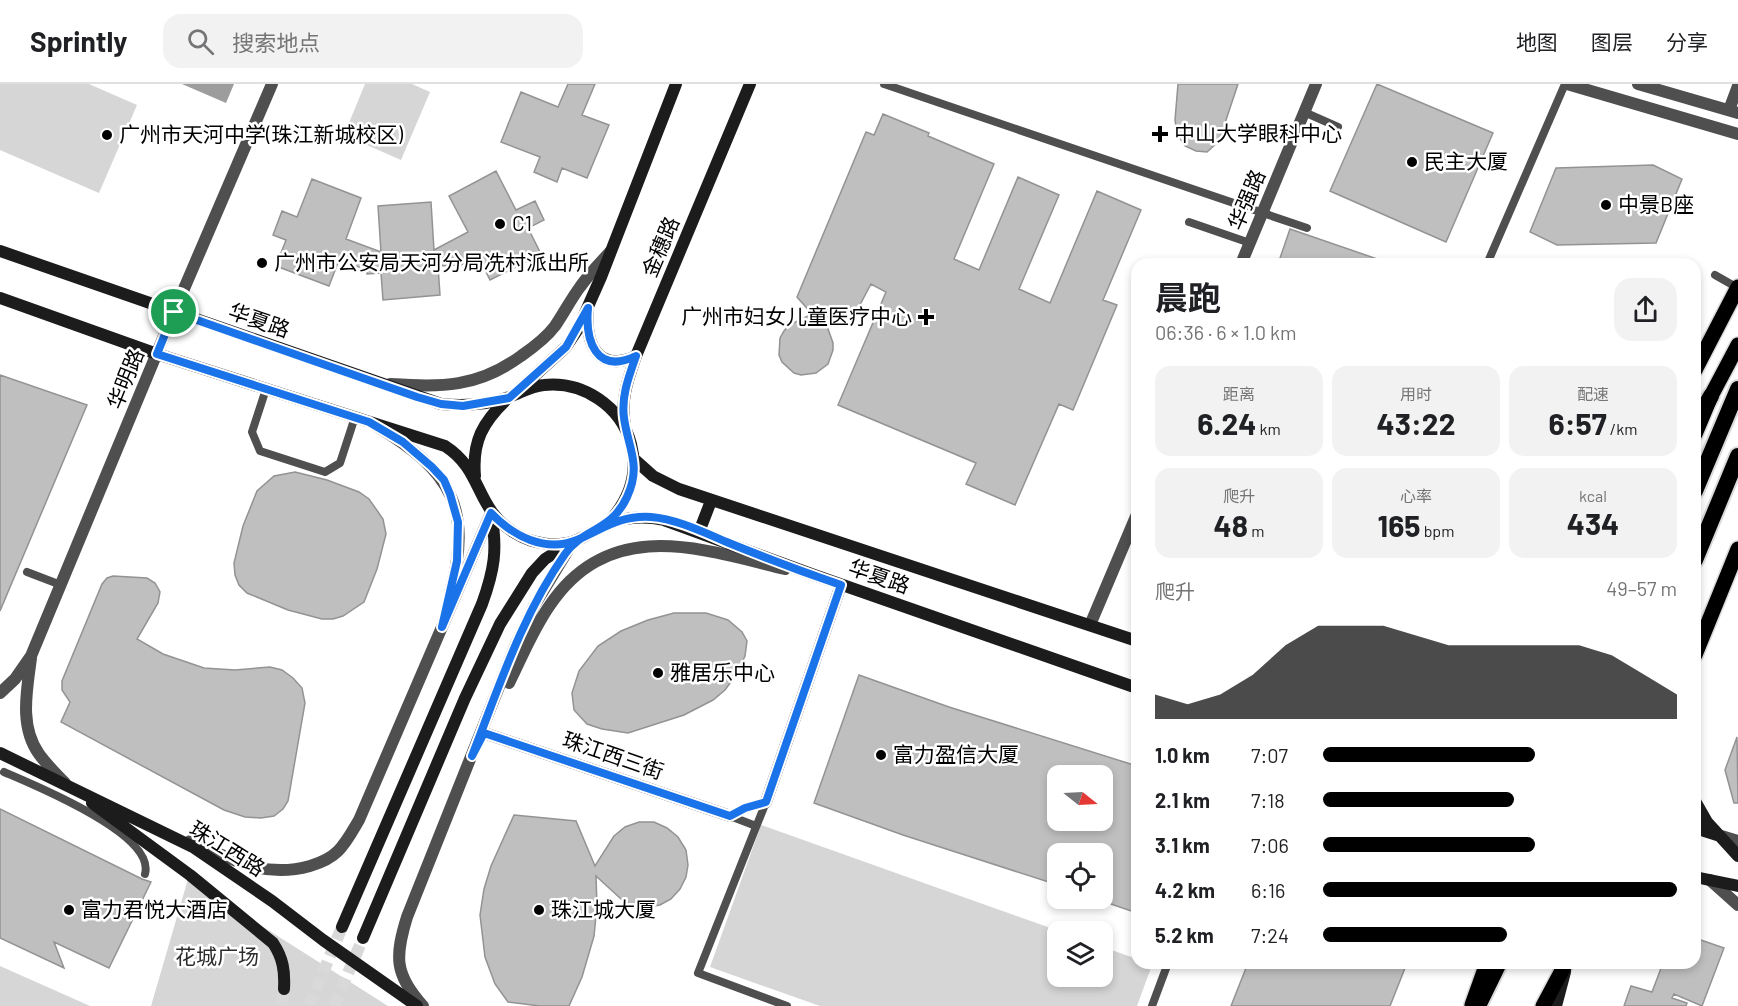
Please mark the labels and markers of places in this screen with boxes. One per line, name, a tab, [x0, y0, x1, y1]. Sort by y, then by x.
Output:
place label: 中山大学眼科中心	[1174, 120, 1342, 145]
place label: 广州市天河中学(珠江新城校区)	[119, 121, 403, 146]
marker: 中山大学眼科中心	[1151, 125, 1169, 143]
marker: 广州市天河中学(珠江新城校区)	[100, 128, 114, 142]
place label: 民主大厦	[1424, 148, 1508, 173]
marker: 民主大厦	[1405, 155, 1419, 169]
place label: 中景B座	[1618, 191, 1694, 216]
marker: 中景B座	[1599, 198, 1613, 212]
place label: C1	[512, 210, 532, 235]
marker: C1	[493, 217, 507, 231]
place label: 广州市公安局天河分局冼村派出所	[274, 249, 589, 274]
marker: 广州市公安局天河分局冼村派出所	[255, 256, 269, 270]
pin	[148, 286, 199, 337]
place label: 广州市妇女儿童医疗中心	[681, 303, 912, 328]
marker: 广州市妇女儿童医疗中心	[917, 308, 935, 326]
place label: 雅居乐中心	[670, 659, 775, 684]
marker: 雅居乐中心	[651, 666, 665, 680]
place label: 富力盈信大厦	[893, 741, 1019, 766]
marker: 富力盈信大厦	[874, 748, 888, 762]
place label: 富力君悦大酒店	[81, 896, 228, 921]
place label: 珠江城大厦	[551, 896, 656, 921]
marker: 富力君悦大酒店	[62, 903, 76, 917]
marker: 珠江城大厦	[532, 903, 546, 917]

